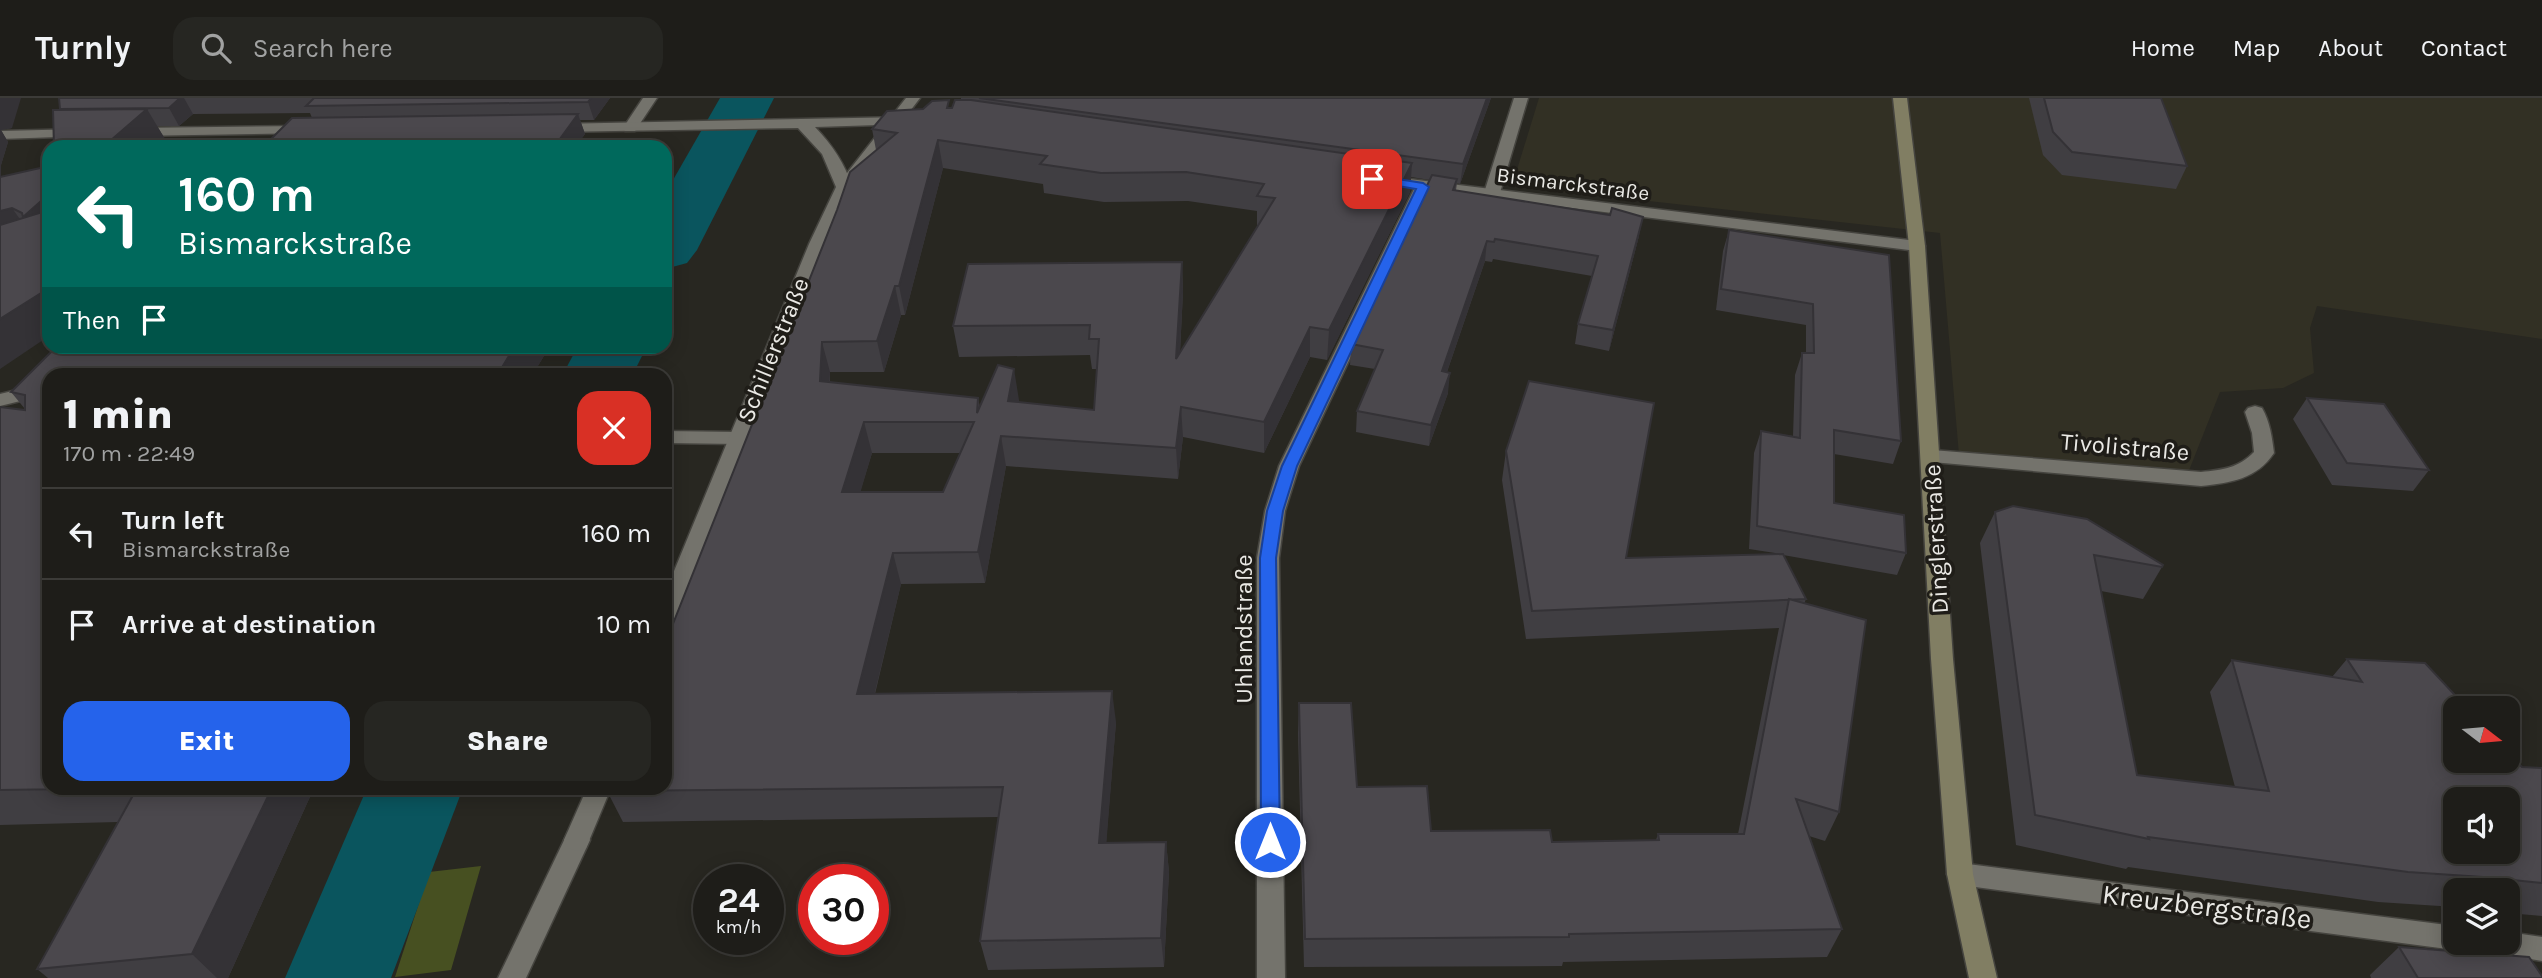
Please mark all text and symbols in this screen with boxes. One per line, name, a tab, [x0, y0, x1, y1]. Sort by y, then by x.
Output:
search box	[173, 17, 663, 80]
text: Turnly	[35, 29, 131, 67]
icon: search	[197, 29, 235, 67]
text: Search here	[253, 33, 393, 64]
text: Home	[2131, 34, 2195, 62]
text: Map	[2233, 34, 2280, 62]
text: About	[2318, 34, 2383, 62]
text: Contact	[2421, 34, 2507, 62]
pin	[1342, 149, 1402, 209]
icon: arrive	[1353, 160, 1391, 198]
street label: Bismarckstraße	[1495, 163, 1651, 205]
text: 160 m	[178, 166, 315, 223]
icon: left	[63, 168, 154, 259]
text: Bismarckstraße	[178, 225, 412, 262]
street label: Schillerstraße	[731, 274, 815, 426]
icon: arrive	[135, 301, 173, 339]
text: Then	[63, 305, 121, 336]
text: 1 min	[63, 389, 173, 439]
button: close	[577, 391, 651, 465]
street label: Tivolistraße	[2060, 427, 2190, 467]
text: 170 m · 22:49	[63, 440, 195, 467]
street label: Dinglerstraße	[1918, 464, 1954, 614]
text: Turn left	[122, 505, 224, 536]
icon: left	[63, 515, 101, 553]
text: 160 m	[582, 518, 651, 549]
text: Bismarckstraße	[122, 536, 290, 563]
street label: Uhlandstraße	[1230, 554, 1258, 704]
icon: arrive	[63, 606, 101, 644]
text: Arrive at destination	[122, 609, 376, 640]
text: 10 m	[596, 609, 651, 640]
north arrow	[2443, 696, 2520, 774]
map controls	[2443, 696, 2520, 955]
button: Exit	[63, 701, 350, 781]
button: Share	[364, 701, 651, 781]
button: sound	[2443, 787, 2520, 864]
position arrow	[1233, 805, 1307, 879]
speed limit sign: 30	[798, 864, 889, 955]
street label: Kreuzbergstraße	[2100, 877, 2313, 936]
button: layers	[2443, 878, 2520, 955]
text: 24	[718, 880, 760, 921]
text: km/h	[716, 916, 761, 938]

